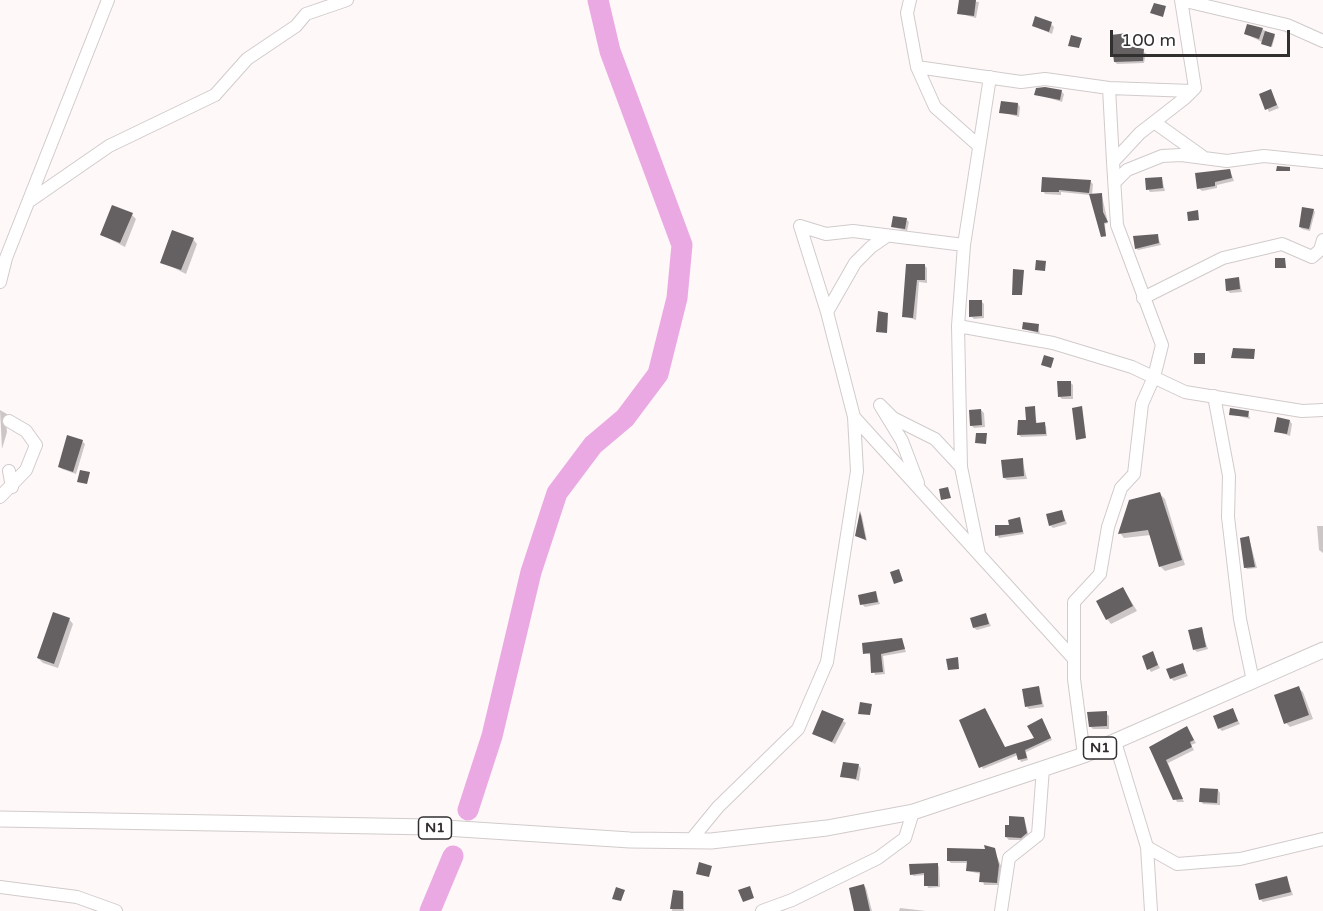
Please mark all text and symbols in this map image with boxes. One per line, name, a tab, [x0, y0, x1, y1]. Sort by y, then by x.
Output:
scale bar	[1113, 18, 1293, 56]
text: 100 m	[1121, 29, 1176, 51]
road number: N1	[1084, 737, 1116, 759]
road number: N1	[418, 817, 452, 839]

